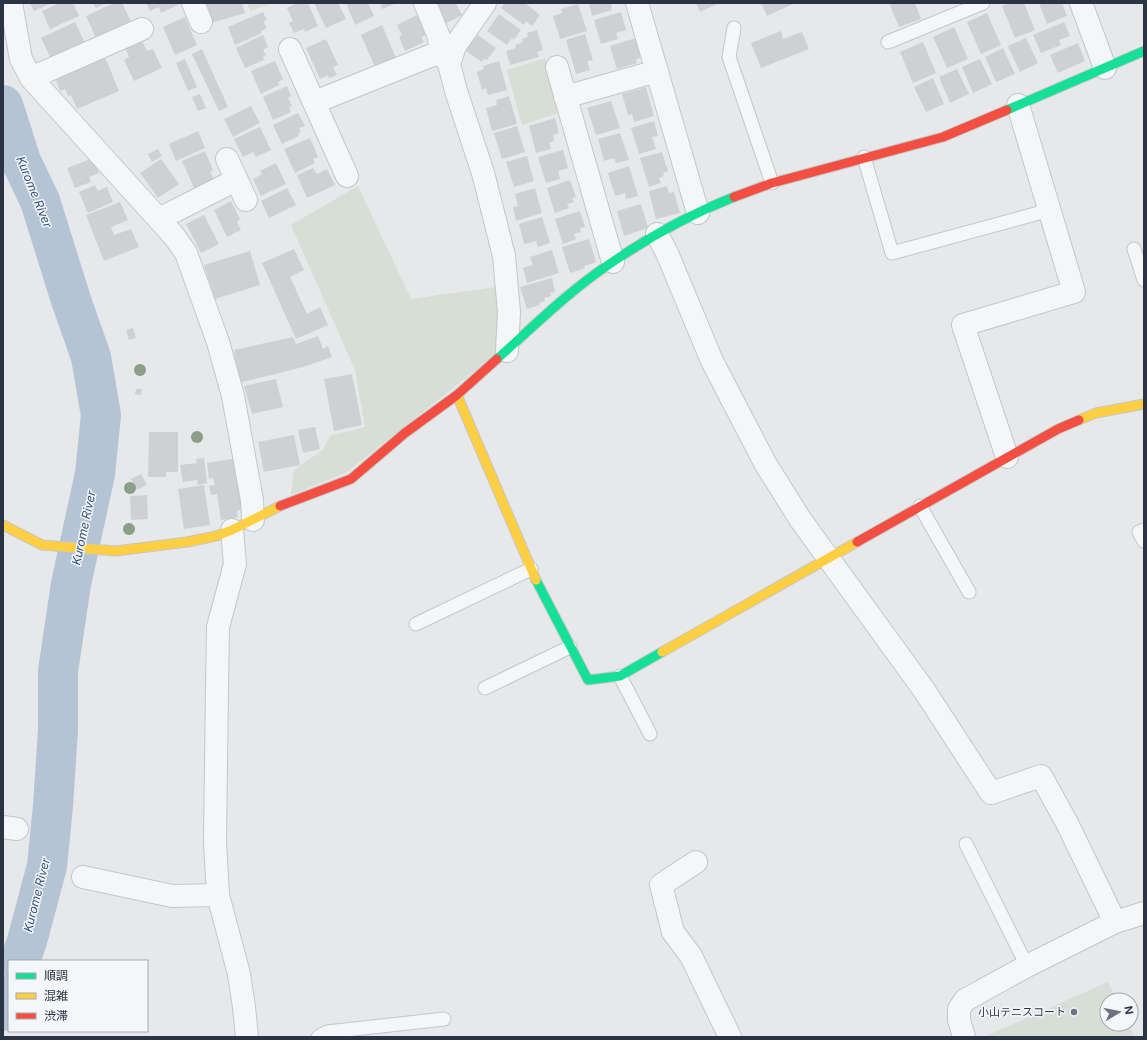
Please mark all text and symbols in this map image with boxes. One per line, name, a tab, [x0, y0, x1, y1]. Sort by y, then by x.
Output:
water label: Kurome River	[13, 154, 56, 230]
water label: Kurome River	[68, 489, 99, 566]
water label: Kurome River	[20, 856, 53, 933]
legend	[8, 960, 148, 1032]
text: 順調	[44, 968, 68, 983]
text: 混雑	[44, 988, 68, 1003]
north arrow	[1099, 992, 1139, 1032]
place label: 小山テニスコート	[978, 1005, 1066, 1019]
text: N	[1121, 1005, 1136, 1016]
marker: 小山テニスコート	[1069, 1007, 1079, 1017]
text: 渋滞	[44, 1008, 68, 1023]

